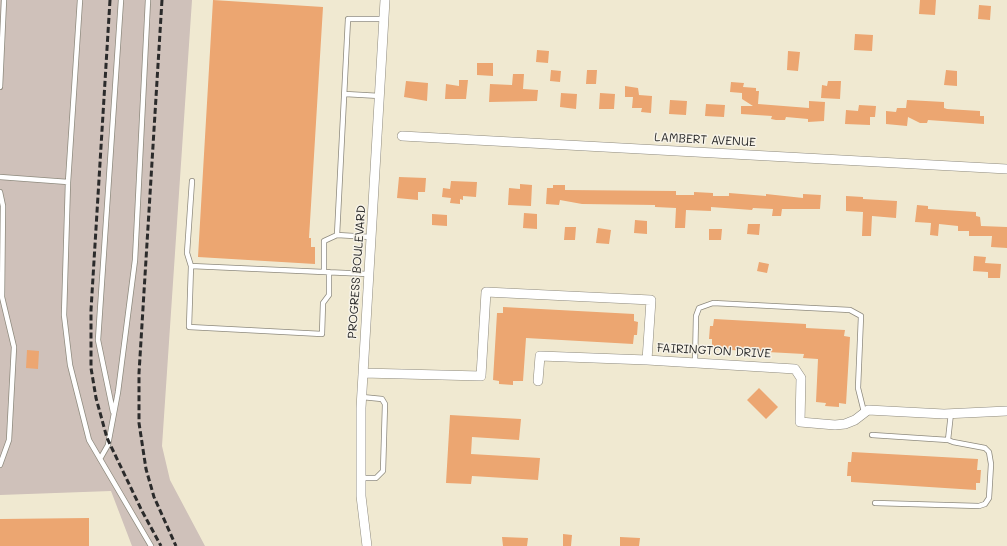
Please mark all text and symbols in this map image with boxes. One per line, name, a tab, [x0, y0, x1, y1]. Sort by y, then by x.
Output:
street label: LAMBERT AVENUE	[654, 130, 756, 150]
street label: PROGRESS BOULEVARD	[345, 205, 369, 339]
street label: FAIRINGTON DRIVE	[657, 341, 771, 361]

